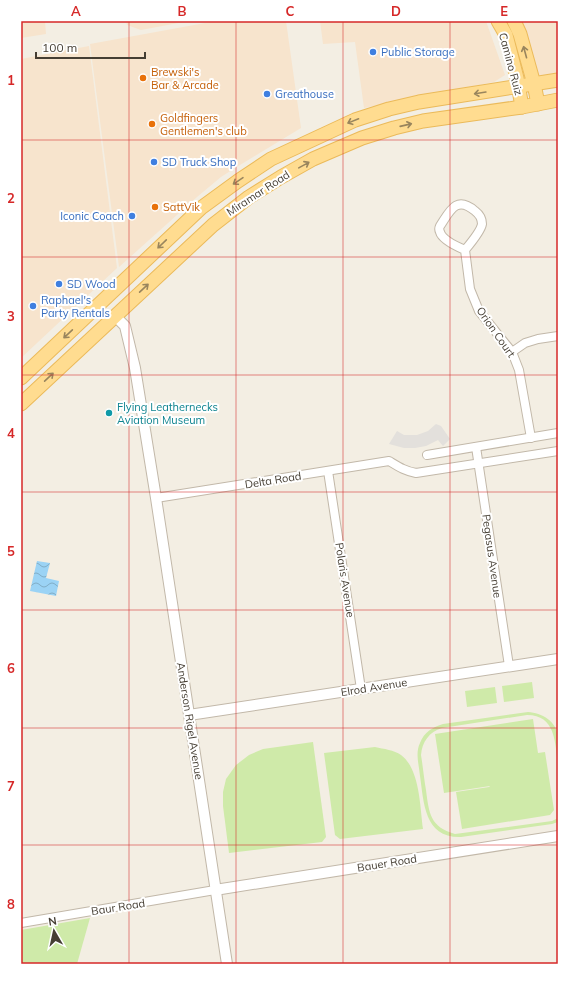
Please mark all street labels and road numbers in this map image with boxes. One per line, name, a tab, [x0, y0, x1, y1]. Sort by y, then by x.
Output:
street label: Camino Ruiz	[496, 31, 526, 97]
street label: Miramar Road	[224, 167, 292, 219]
street label: Orion Court	[473, 304, 519, 360]
street label: Delta Road	[244, 469, 302, 491]
street label: Pegasus Avenue	[479, 513, 505, 599]
street label: Polaris Avenue	[332, 542, 358, 618]
street label: Anderson Rigel Avenue	[174, 661, 206, 781]
street label: Elrod Avenue	[340, 675, 408, 699]
street label: Bauer Road	[356, 851, 418, 875]
street label: Baur Road	[90, 896, 146, 918]

